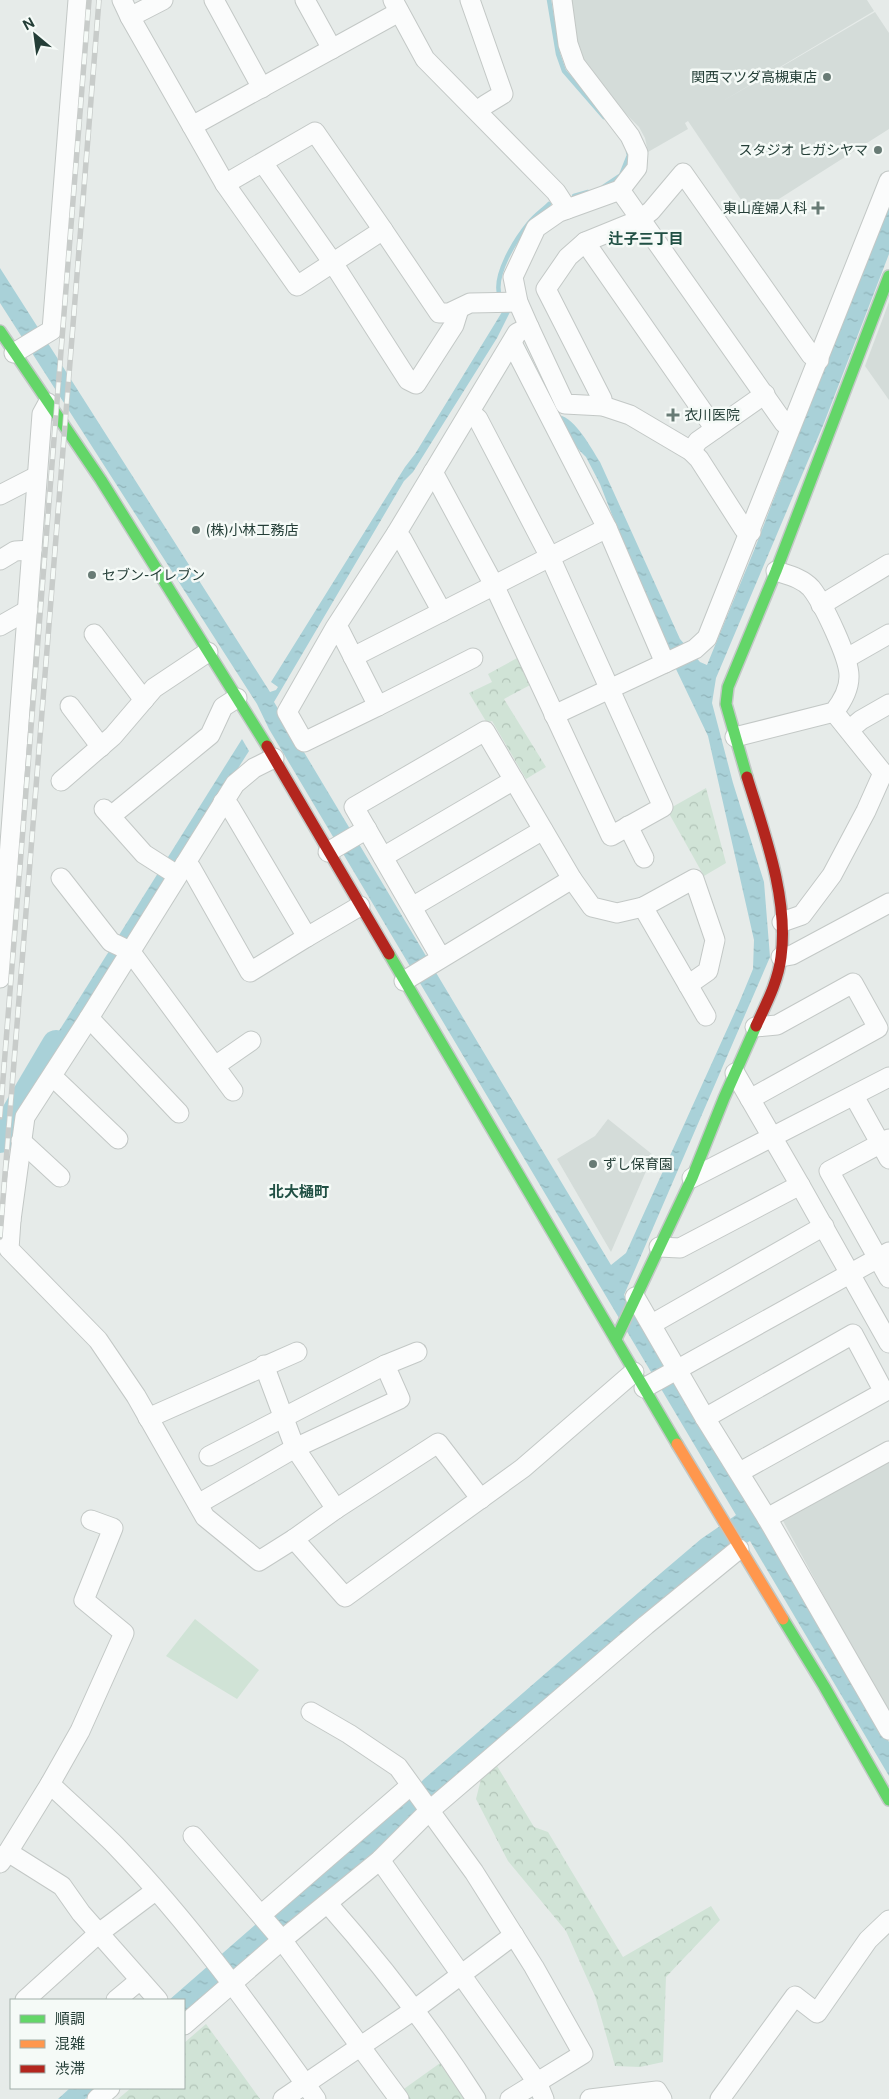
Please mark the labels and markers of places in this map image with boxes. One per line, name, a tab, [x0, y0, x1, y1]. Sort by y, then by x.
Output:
place label: 関西マツダ高槻東店	[691, 69, 817, 85]
marker: 関西マツダ高槻東店	[821, 71, 833, 83]
place label: スタジオ ヒガシヤマ	[739, 142, 868, 158]
marker: スタジオ ヒガシヤマ	[872, 144, 884, 156]
place label: 東山産婦人科	[723, 200, 807, 216]
marker: 東山産婦人科	[811, 201, 825, 215]
place label: 衣川医院	[684, 407, 740, 423]
marker: 衣川医院	[666, 408, 680, 422]
place label: (株)小林工務店	[206, 522, 299, 538]
marker: (株)小林工務店	[190, 524, 202, 536]
place label: セブン-イレブン	[102, 567, 205, 583]
marker: セブン-イレブン	[86, 569, 98, 581]
place label: ずし保育園	[603, 1156, 673, 1172]
marker: ずし保育園	[587, 1158, 599, 1170]

